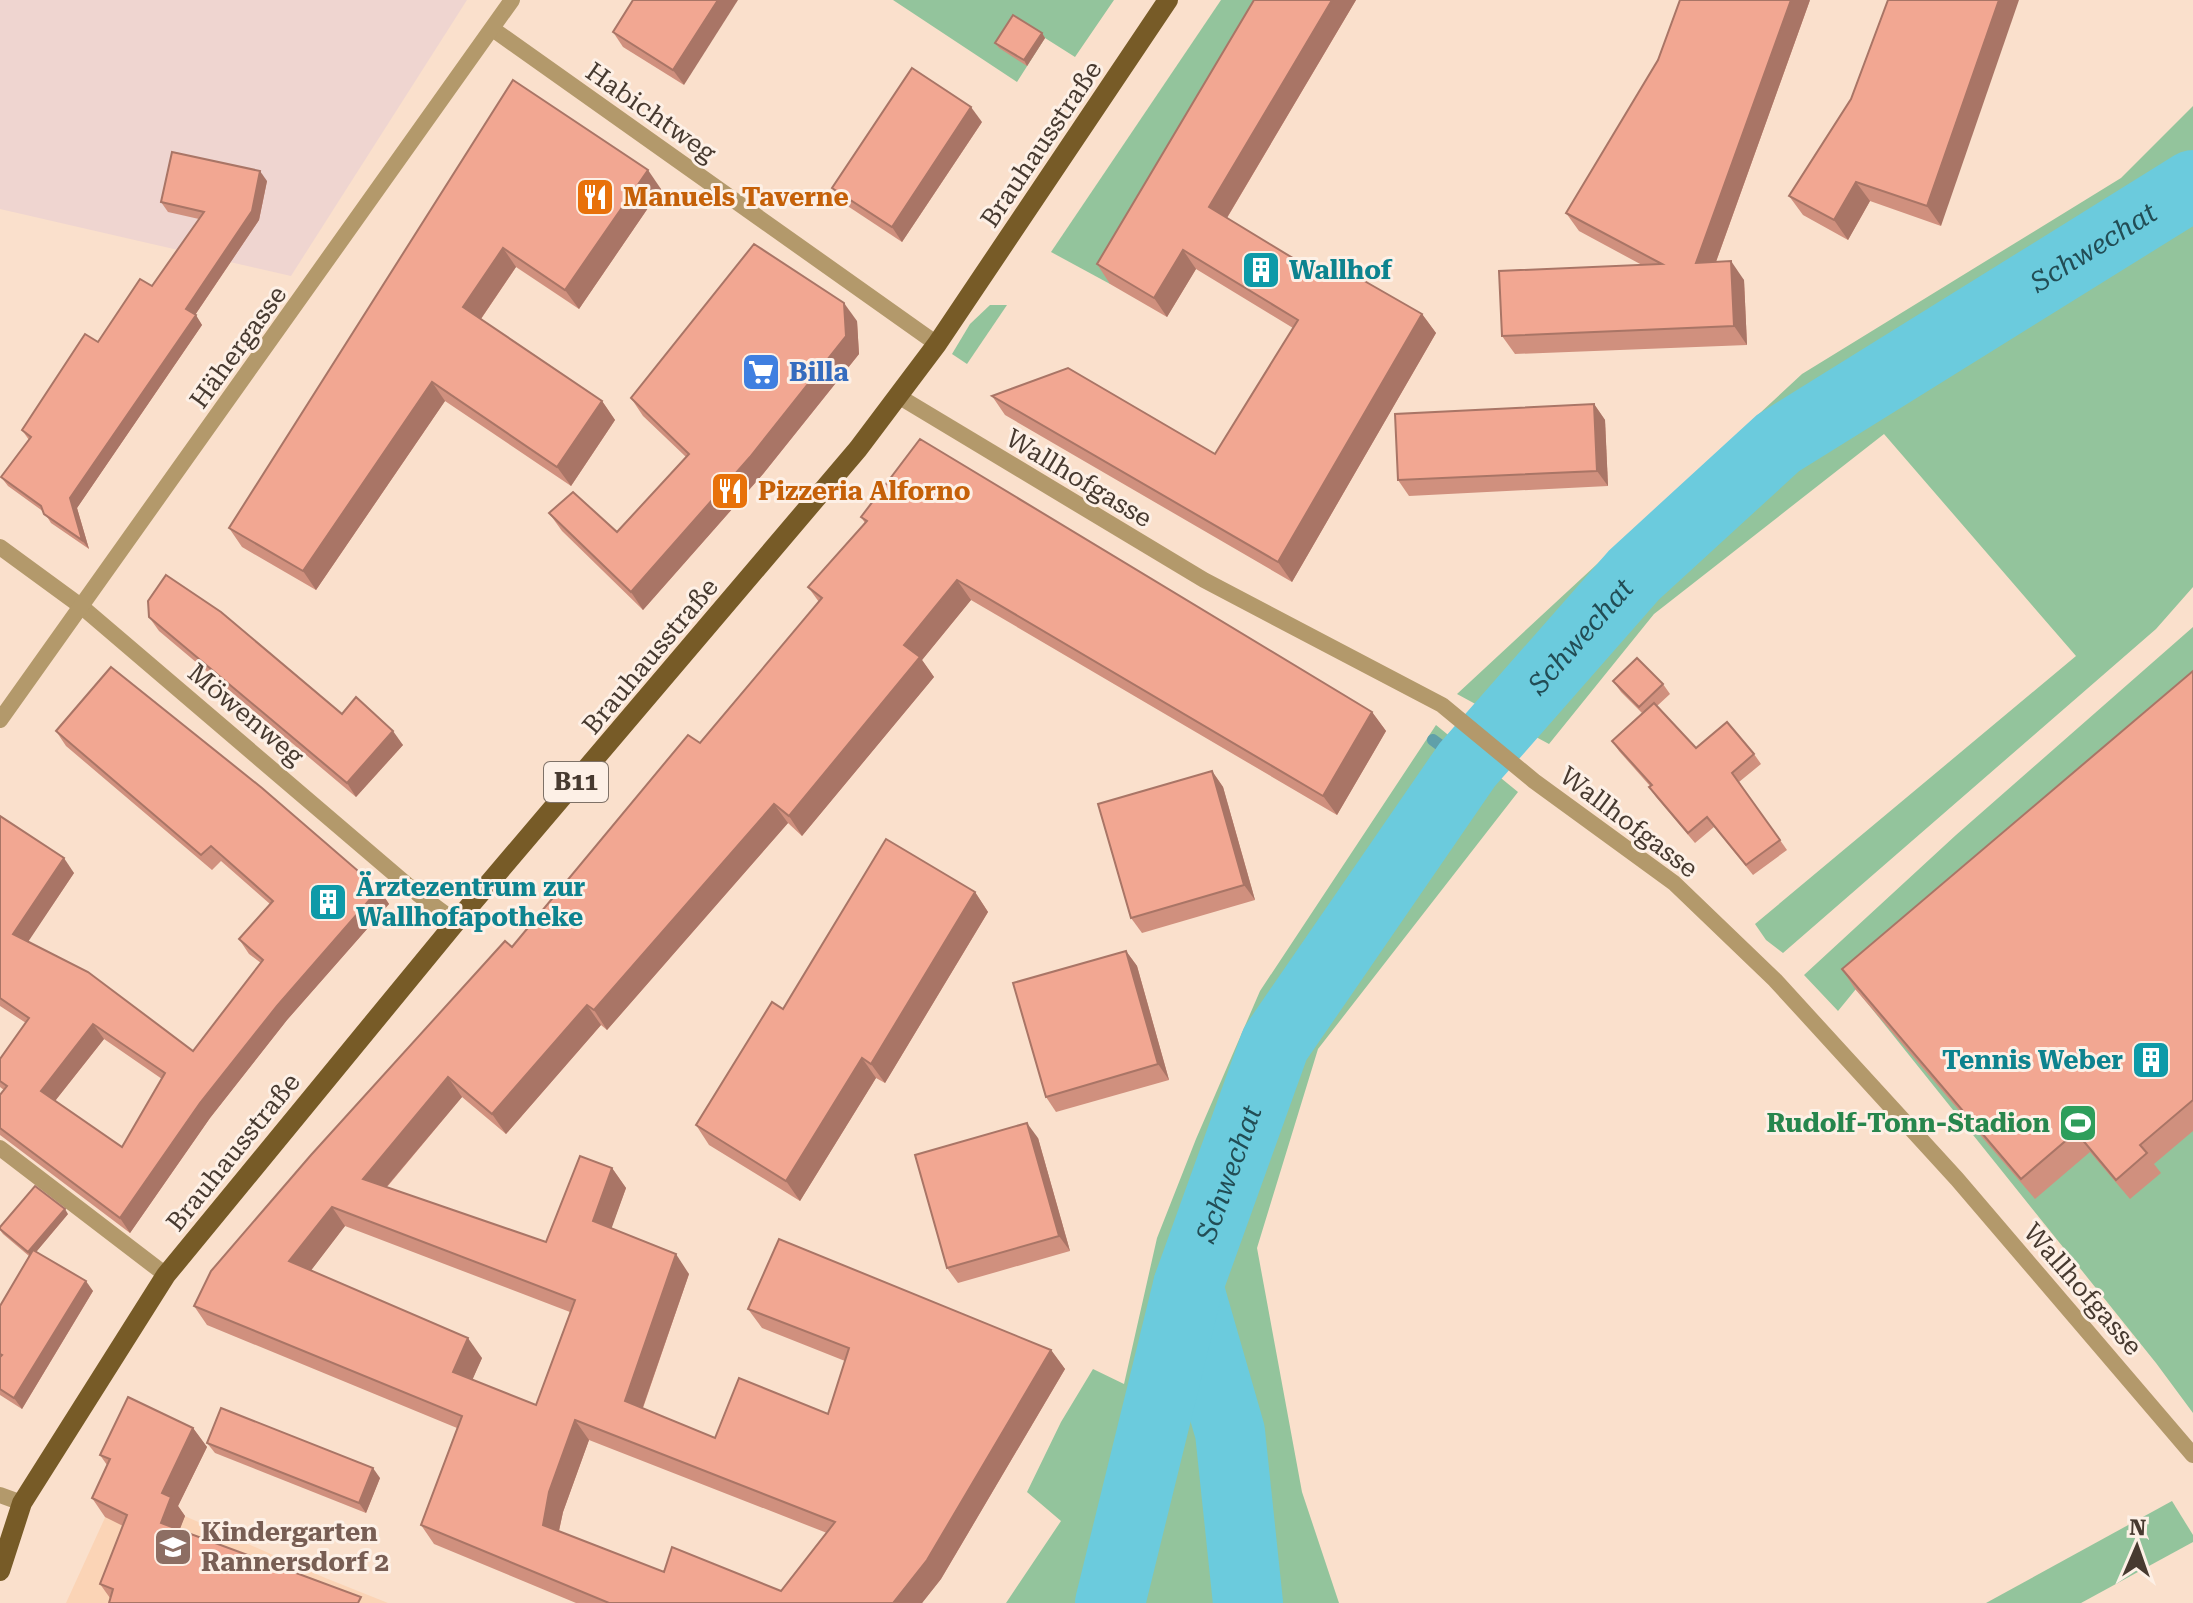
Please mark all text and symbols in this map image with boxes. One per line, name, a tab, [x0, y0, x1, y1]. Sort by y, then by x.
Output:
street label: Brauhausstraße	[974, 55, 1108, 233]
street label: Habichtweg	[580, 56, 722, 168]
restaurant icon: Manuels Taverne	[574, 176, 616, 218]
place label: Manuels Taverne	[623, 182, 849, 212]
water label: Schwechat	[2023, 195, 2163, 299]
building icon: Wallhof	[1240, 249, 1282, 291]
place label: Wallhof	[1289, 255, 1393, 285]
street label: Hähergasse	[184, 280, 292, 414]
supermarket icon: Billa	[740, 351, 782, 393]
place label: Billa	[789, 357, 849, 387]
street label: Wallhofgasse	[1001, 423, 1157, 533]
restaurant icon: Pizzeria Alforno	[709, 470, 751, 512]
place label: Pizzeria Alforno	[758, 476, 970, 506]
water label: Schwechat	[1520, 571, 1640, 701]
street label: Brauhausstraße	[576, 572, 724, 740]
street label: Möwenweg	[182, 657, 310, 771]
street label: Wallhofgasse	[1554, 760, 1704, 884]
road number: B11	[544, 762, 608, 802]
place label: Ärztezentrum zur Wallhofapotheke	[356, 871, 586, 932]
building icon: Ärztezentrum zur Wallhofapotheke	[307, 881, 349, 923]
building icon: Tennis Weber	[2130, 1039, 2172, 1081]
place label: Tennis Weber	[1942, 1045, 2123, 1075]
street label: Brauhausstraße	[160, 1067, 306, 1237]
water label: Schwechat	[1188, 1100, 1268, 1247]
sports icon: Rudolf-Tonn-Stadion	[2057, 1102, 2099, 1144]
place label: Rudolf-Tonn-Stadion	[1766, 1108, 2050, 1138]
street label: Wallhofgasse	[2018, 1217, 2148, 1361]
north arrow	[2097, 1507, 2177, 1587]
text: N	[2129, 1515, 2147, 1540]
place label: Kindergarten Rannersdorf 2	[201, 1517, 389, 1577]
school or university icon: Kindergarten Rannersdorf 2	[152, 1526, 194, 1568]

